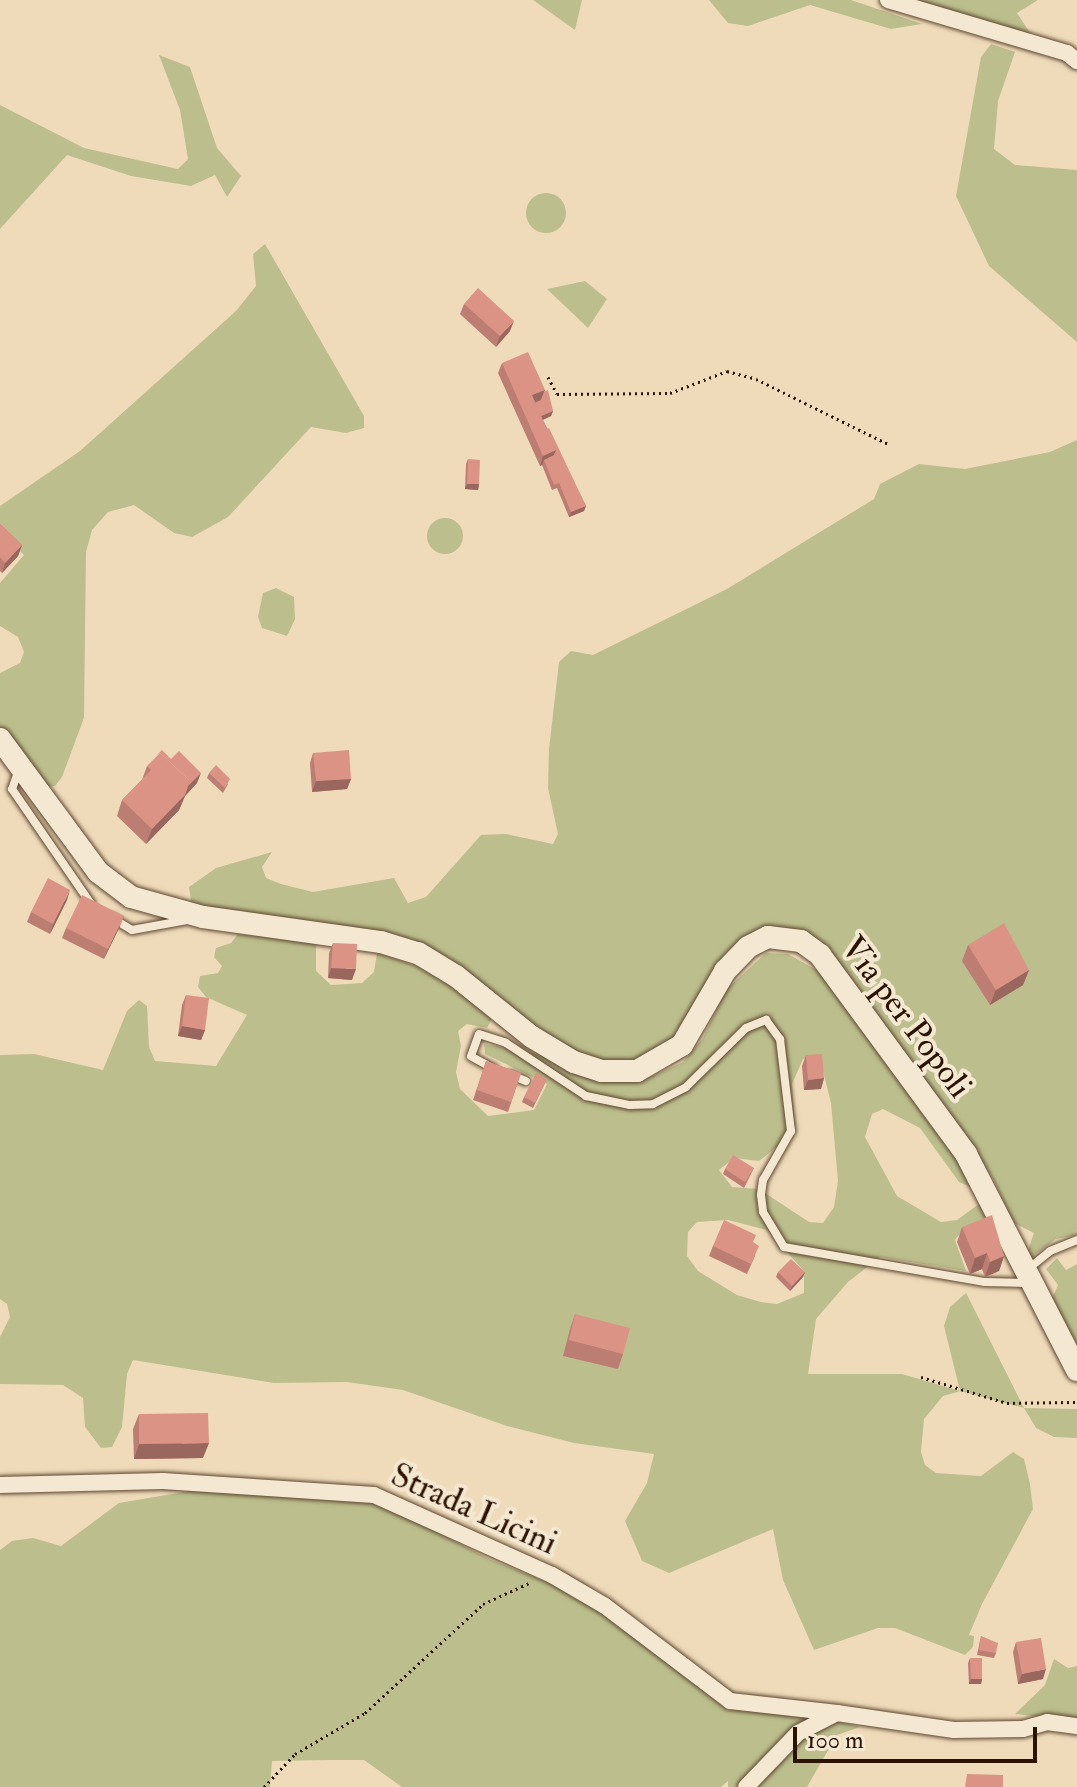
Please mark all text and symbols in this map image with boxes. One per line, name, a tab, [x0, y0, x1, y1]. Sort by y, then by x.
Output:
street label: Via per Popoli	[832, 928, 980, 1106]
street label: Strada Licini	[385, 1454, 563, 1564]
scale bar	[797, 1711, 1041, 1761]
text: 100 m	[807, 1725, 864, 1756]

